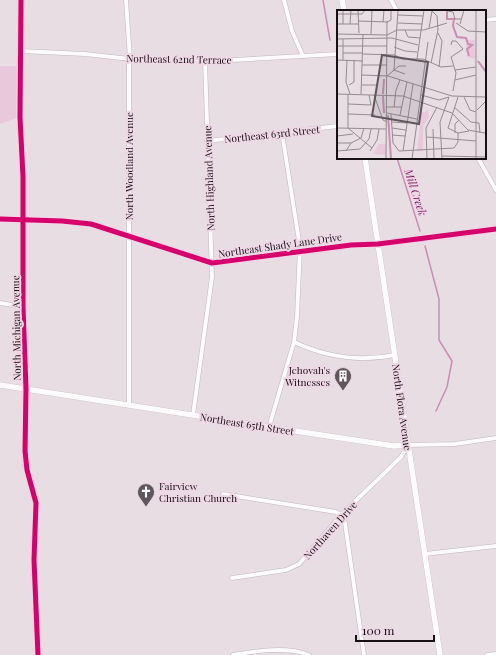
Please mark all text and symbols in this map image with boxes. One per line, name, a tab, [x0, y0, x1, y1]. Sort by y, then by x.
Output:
inset map	[337, 10, 486, 159]
street label: Northeast 62nd Terrace	[126, 51, 232, 67]
street label: North Woodland Avenue	[122, 112, 136, 220]
street label: Northeast 63rd Street	[224, 122, 321, 146]
street label: North Highland Avenue	[200, 125, 218, 231]
water label: Mill Creek	[401, 166, 431, 218]
street label: Northeast Shady Lane Drive	[217, 229, 343, 261]
street label: North Michigan Avenue	[8, 275, 24, 381]
place label: Jehovah's Witnesses	[284, 363, 330, 389]
street label: North Flora Avenue	[389, 363, 415, 451]
building icon: Jehovah's Witnesses	[333, 366, 353, 391]
street label: Northeast 65th Street	[199, 410, 295, 438]
place label: Fairview Christian Church	[159, 479, 237, 505]
church icon: Fairview Christian Church	[136, 482, 156, 507]
street label: Northaven Drive	[300, 498, 360, 562]
scale bar	[356, 617, 434, 643]
text: 100 m	[362, 622, 395, 638]

